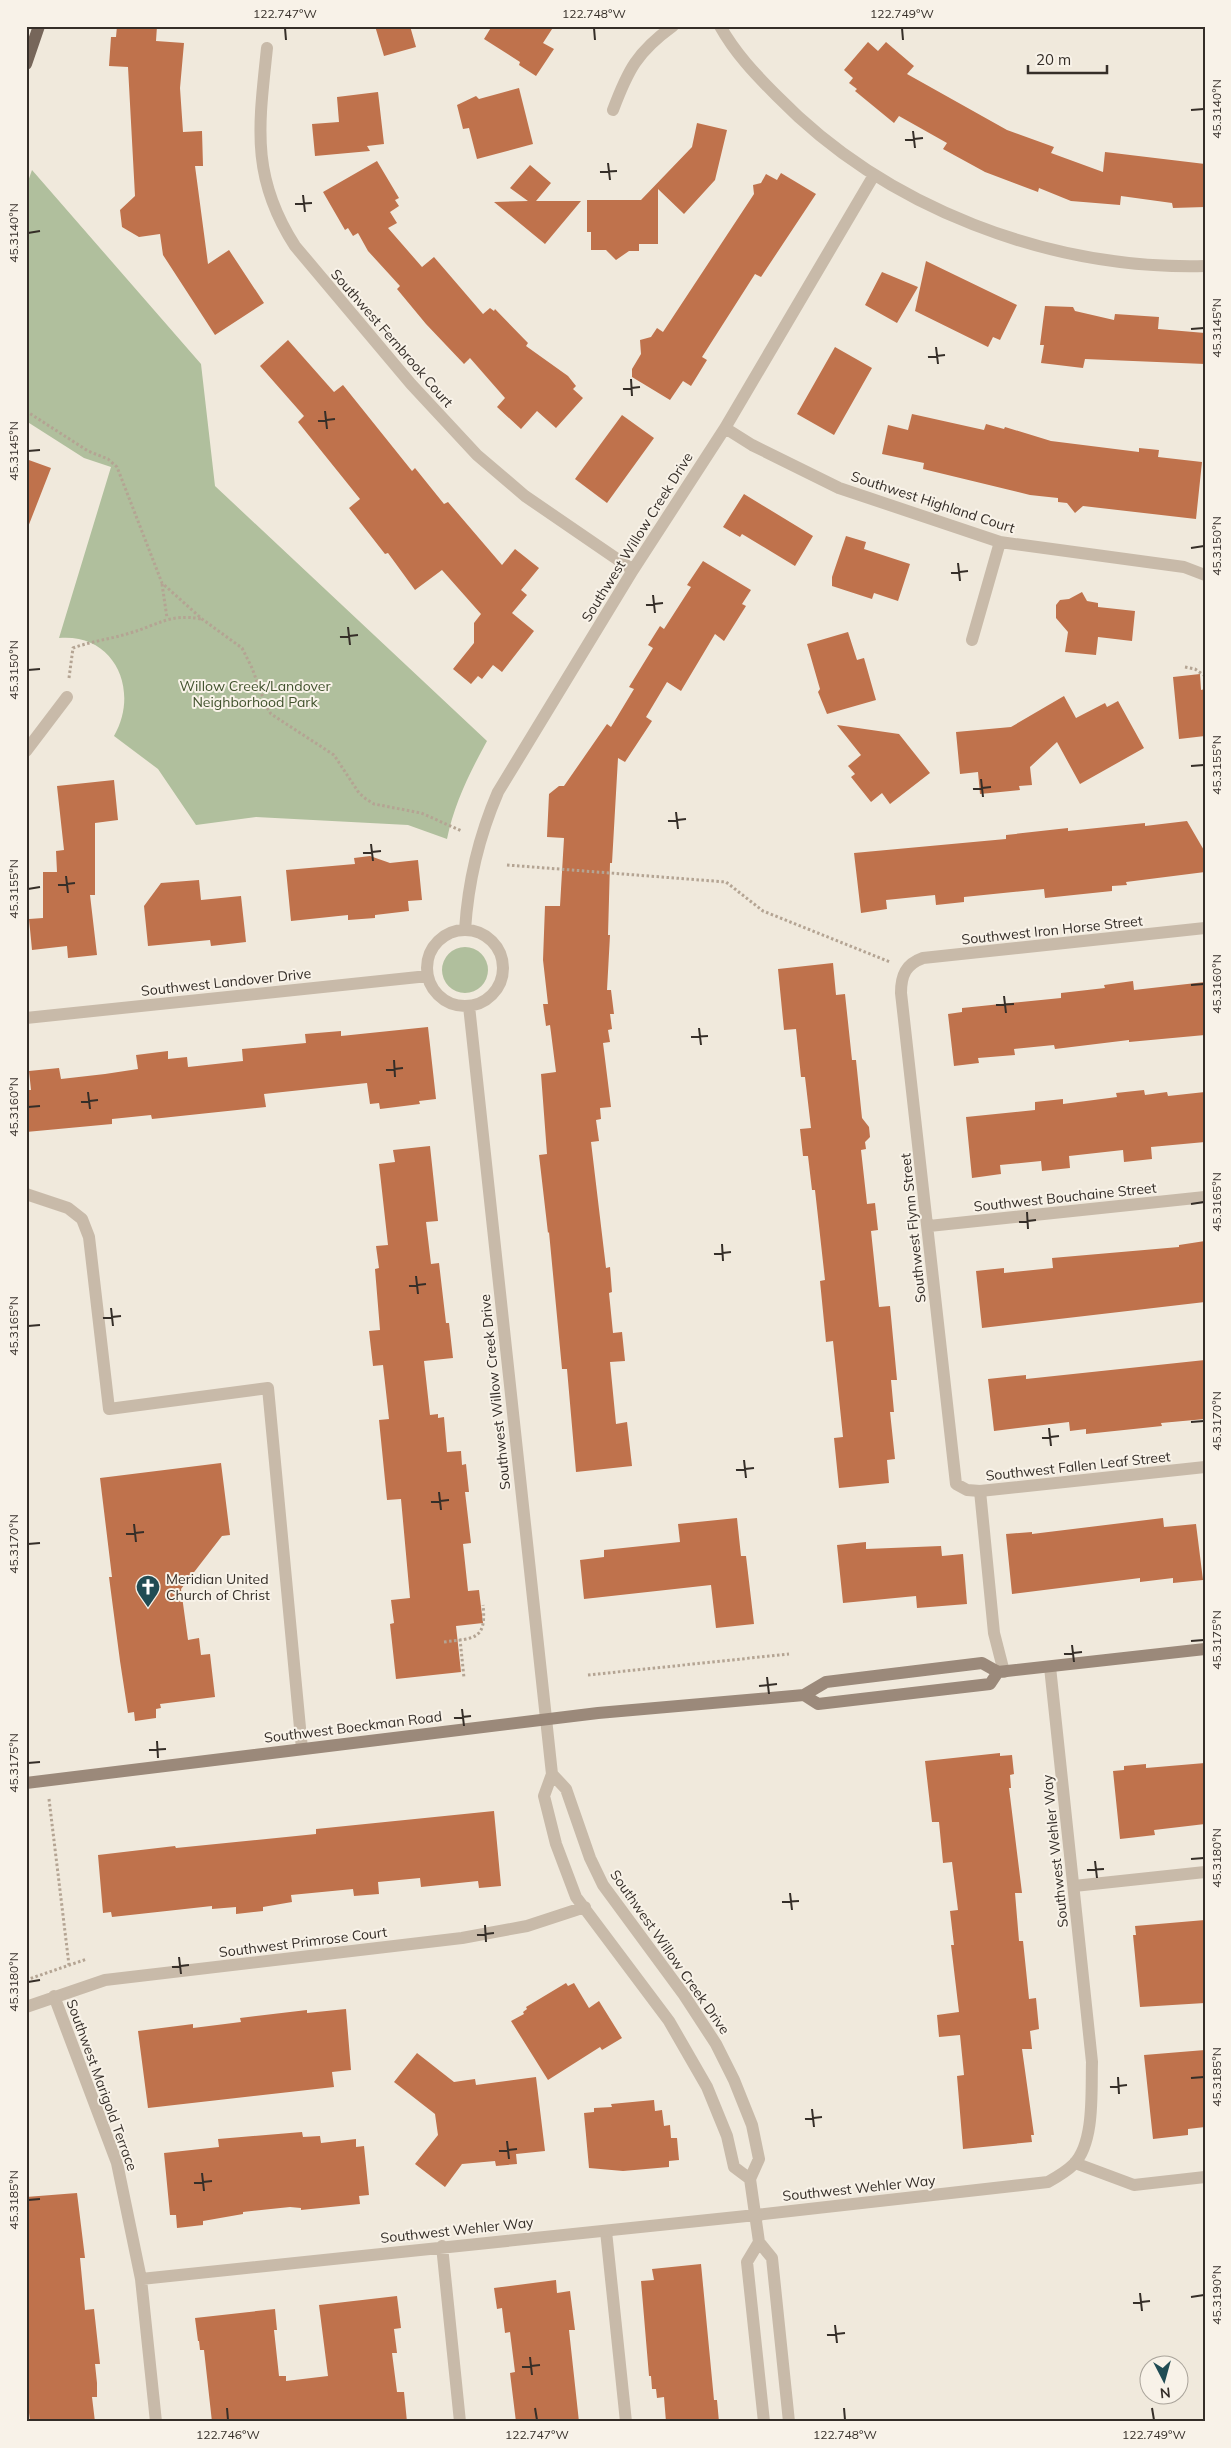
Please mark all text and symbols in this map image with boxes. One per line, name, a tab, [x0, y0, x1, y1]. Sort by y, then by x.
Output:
text: 122.747°W	[253, 6, 317, 21]
text: 122.748°W	[562, 6, 626, 21]
text: 122.749°W	[870, 6, 934, 21]
scale bar	[1028, 42, 1107, 74]
text: 20 m	[1036, 50, 1071, 69]
text: 45.3140°N	[1209, 79, 1224, 139]
text: 45.3140°N	[6, 203, 21, 263]
street label: Southwest Fernbrook Court	[327, 265, 457, 411]
text: 45.3145°N	[1209, 298, 1224, 358]
text: 45.3145°N	[6, 421, 21, 481]
street label: Southwest Willow Creek Drive	[577, 449, 697, 625]
street label: Southwest Highland Court	[849, 467, 1017, 537]
text: 45.3150°N	[1209, 516, 1224, 576]
text: 45.3150°N	[6, 640, 21, 700]
park label: Willow Creek/Landover Neighborhood Park	[179, 677, 331, 711]
text: 45.3155°N	[1209, 735, 1224, 795]
text: 45.3155°N	[6, 859, 21, 919]
street label: Southwest Iron Horse Street	[961, 912, 1144, 948]
text: 45.3160°N	[1209, 954, 1224, 1014]
street label: Southwest Landover Drive	[140, 964, 312, 1000]
text: 45.3160°N	[6, 1077, 21, 1137]
street label: Southwest Flynn Street	[896, 1152, 930, 1304]
text: 45.3165°N	[1209, 1172, 1224, 1232]
street label: Southwest Bouchaine Street	[973, 1178, 1157, 1216]
street label: Southwest Willow Creek Drive	[476, 1293, 514, 1491]
text: 45.3165°N	[6, 1296, 21, 1356]
text: 45.3170°N	[1209, 1391, 1224, 1451]
street label: Southwest Fallen Leaf Street	[985, 1447, 1171, 1485]
text: 45.3170°N	[6, 1514, 21, 1574]
place label: Meridian United Church of Christ	[166, 1570, 270, 1604]
church icon: Meridian United Church of Christ	[135, 1574, 161, 1608]
text: 45.3175°N	[1209, 1610, 1224, 1670]
street label: Southwest Boeckman Road	[263, 1707, 443, 1747]
text: 45.3175°N	[6, 1733, 21, 1793]
street label: Southwest Wehler Way	[1038, 1773, 1072, 1928]
text: 45.3180°N	[1209, 1828, 1224, 1888]
street label: Southwest Willow Creek Drive	[606, 1866, 734, 2038]
street label: Southwest Primrose Court	[218, 1923, 388, 1961]
text: 45.3180°N	[6, 1952, 21, 2012]
street label: Southwest Marigold Terrace	[63, 1997, 141, 2173]
text: 45.3185°N	[1209, 2047, 1224, 2107]
text: 45.3185°N	[6, 2170, 21, 2230]
street label: Southwest Wehler Way	[782, 2171, 937, 2205]
street label: Southwest Wehler Way	[380, 2213, 535, 2247]
text: 45.3190°N	[1209, 2265, 1224, 2325]
north arrow	[1138, 2356, 1188, 2406]
text: N	[1159, 2383, 1172, 2402]
text: 122.746°W	[196, 2427, 260, 2442]
text: 122.747°W	[505, 2427, 569, 2442]
text: 122.748°W	[813, 2427, 877, 2442]
text: 122.749°W	[1122, 2427, 1186, 2442]

